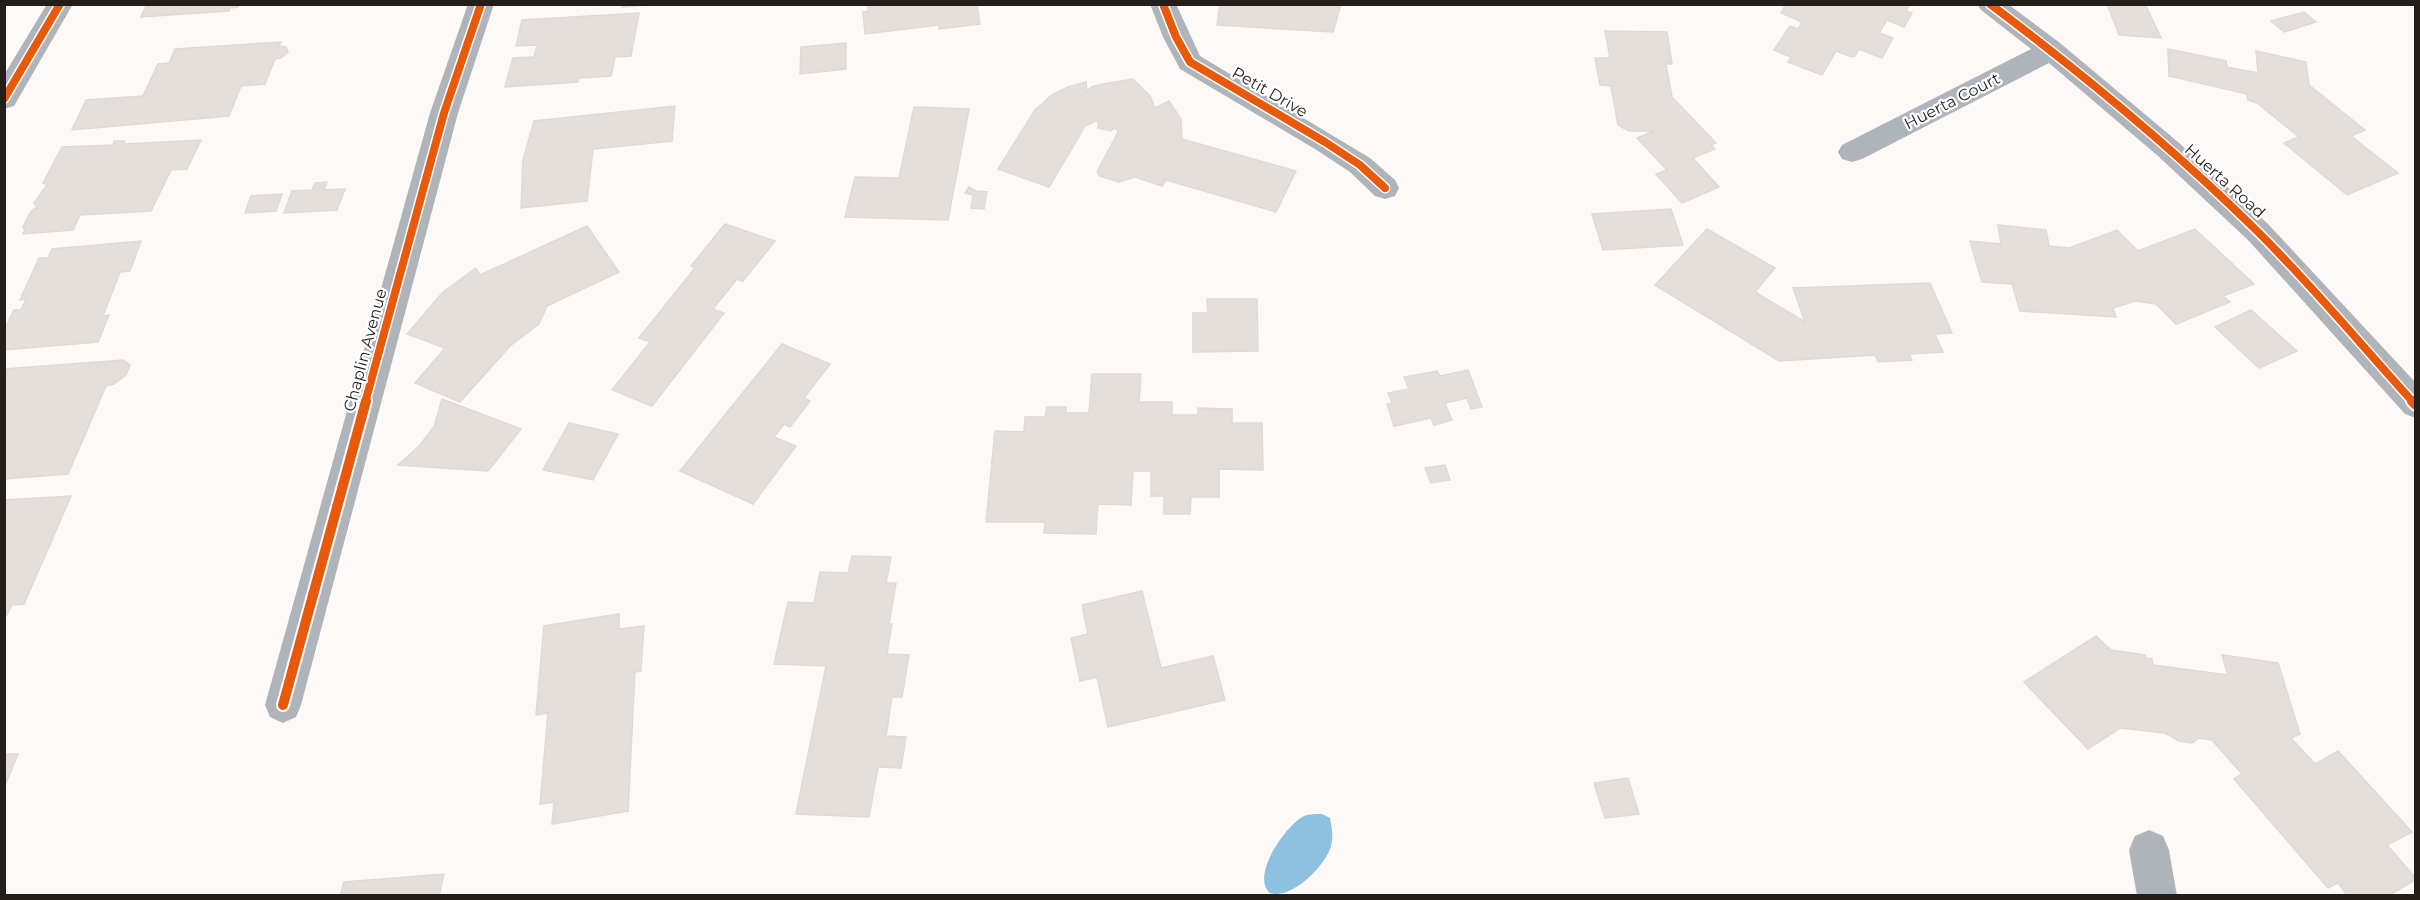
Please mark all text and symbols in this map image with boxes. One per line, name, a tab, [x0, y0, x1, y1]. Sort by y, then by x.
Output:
street label: Petit Drive	[1229, 63, 1311, 121]
street label: Huerta Court	[1901, 69, 2003, 133]
street label: Huerta Road	[2181, 140, 2269, 222]
street label: Chaplin Avenue	[339, 286, 391, 414]

